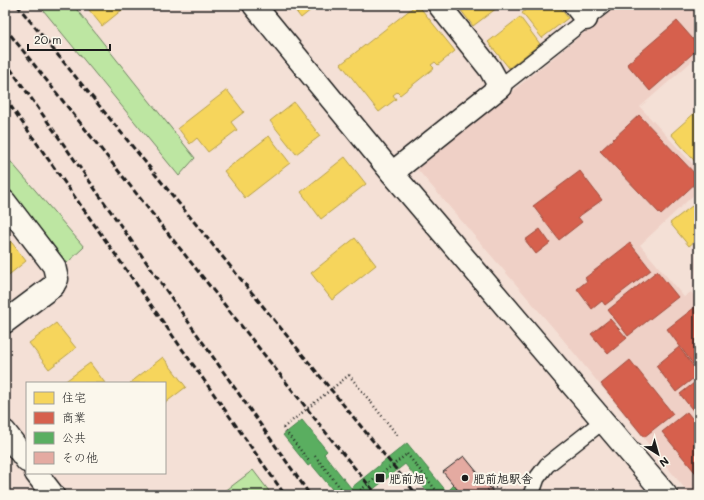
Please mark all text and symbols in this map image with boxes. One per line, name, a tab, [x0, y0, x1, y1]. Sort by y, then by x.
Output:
scale bar	[28, 26, 110, 52]
text: 20 m	[34, 31, 62, 47]
legend	[26, 382, 166, 474]
text: 住宅	[62, 389, 86, 405]
text: 商業	[62, 409, 86, 425]
text: 公共	[62, 429, 86, 445]
north arrow	[638, 434, 678, 474]
text: その他	[62, 449, 98, 465]
text: N	[656, 454, 672, 471]
place label: 肥前旭	[389, 470, 425, 486]
place label: 肥前旭駅舎	[473, 470, 533, 486]
marker: 肥前旭	[374, 472, 386, 484]
marker: 肥前旭駅舎	[460, 473, 470, 483]

